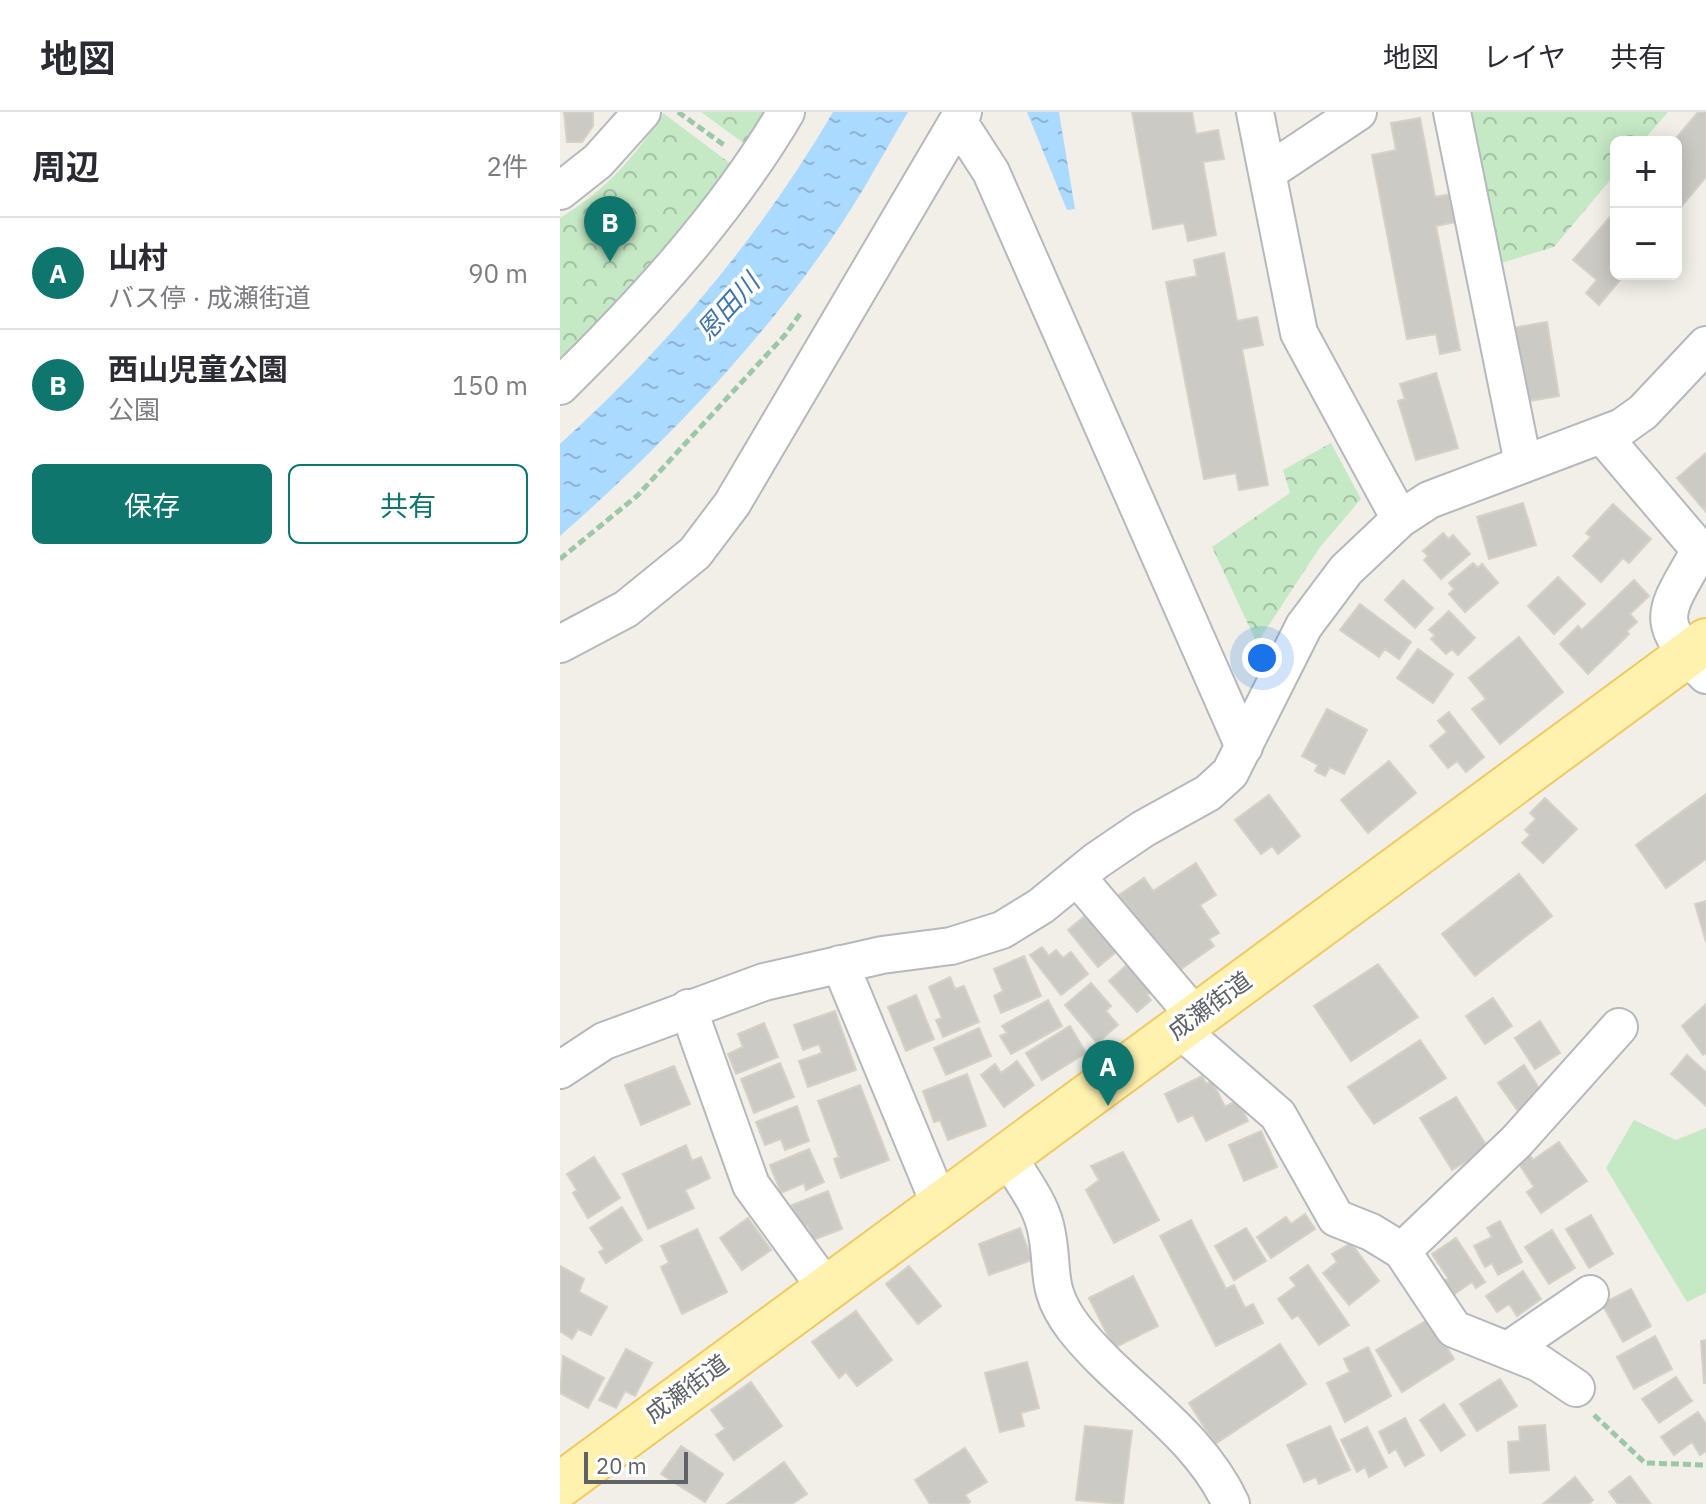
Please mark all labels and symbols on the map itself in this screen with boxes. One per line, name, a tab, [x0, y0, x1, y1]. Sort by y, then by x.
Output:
pin: B	[584, 196, 636, 262]
water label: 恩田川	[689, 264, 768, 347]
your location	[1242, 638, 1282, 678]
street label: 成瀬街道	[1161, 964, 1258, 1046]
pin: A	[1082, 1040, 1134, 1106]
street label: 成瀬街道	[638, 1347, 735, 1429]
scale bar	[584, 1448, 688, 1484]

